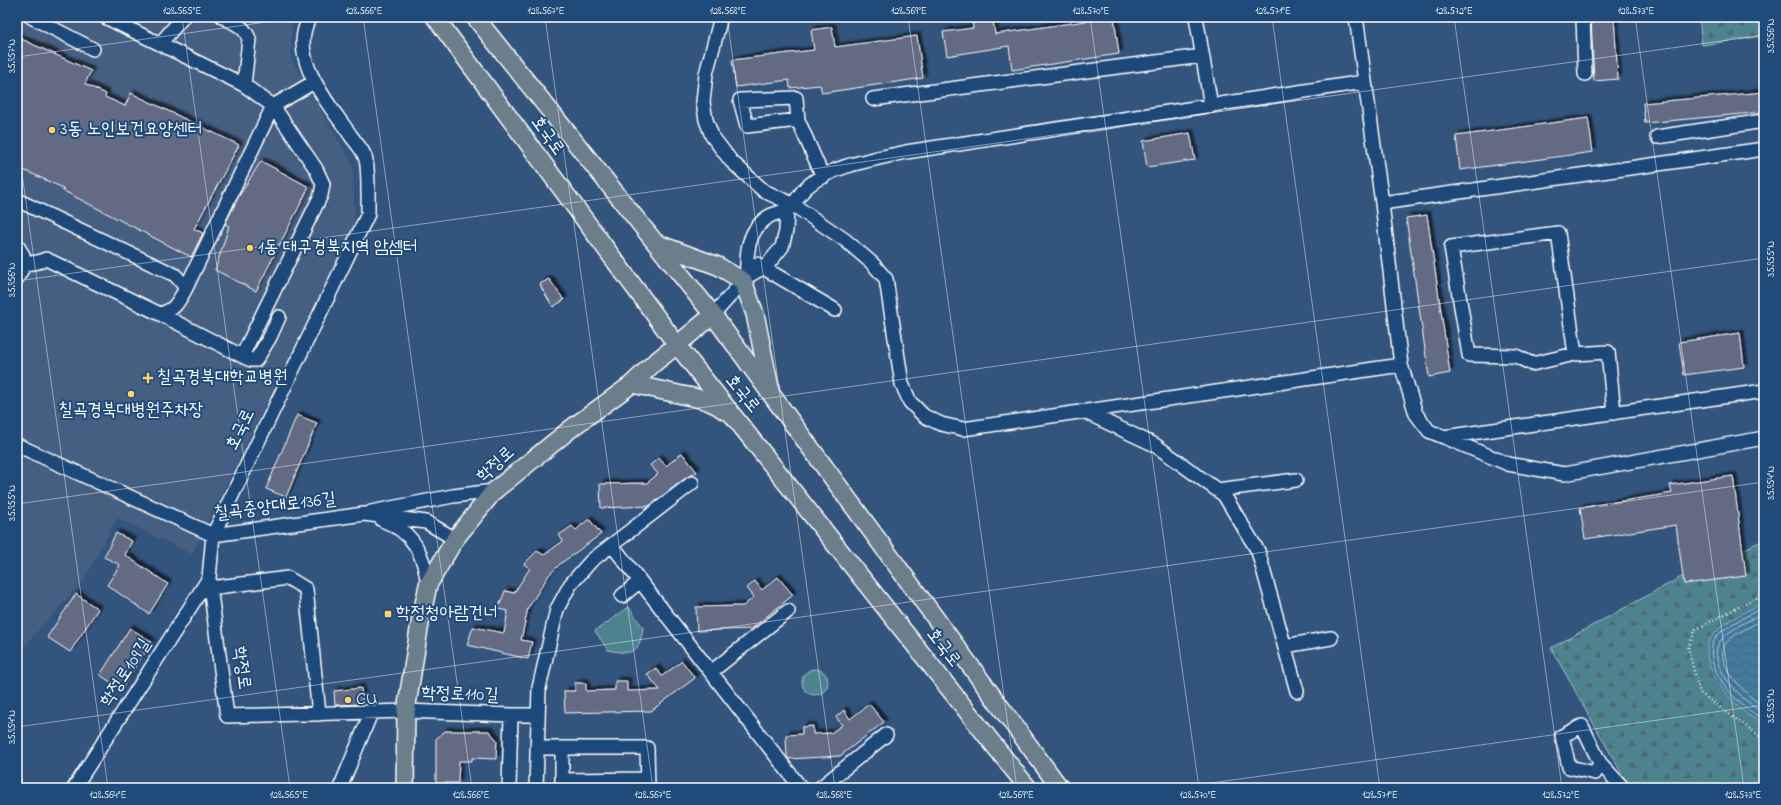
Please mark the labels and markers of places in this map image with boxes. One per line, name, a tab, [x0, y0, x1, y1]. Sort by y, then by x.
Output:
place label: 3동 노인보건요양센터	[60, 117, 202, 143]
marker: 3동 노인보건요양센터	[47, 125, 57, 135]
place label: 1동 대구경북지역 암셈터	[258, 235, 418, 261]
marker: 1동 대구경북지역 암셈터	[245, 243, 255, 253]
place label: 칠곡경북대학교병원	[157, 365, 287, 391]
marker: 칠곡경북대학교병원	[142, 372, 154, 384]
marker: 칠곡경북대병원주차장	[126, 389, 136, 399]
place label: 칠곡경북대병원주차장	[59, 398, 203, 424]
place label: 학정청아람건너	[396, 601, 497, 627]
marker: 학정청아람건너	[383, 609, 393, 619]
place label: CU	[356, 687, 377, 713]
marker: CU	[343, 695, 353, 705]

